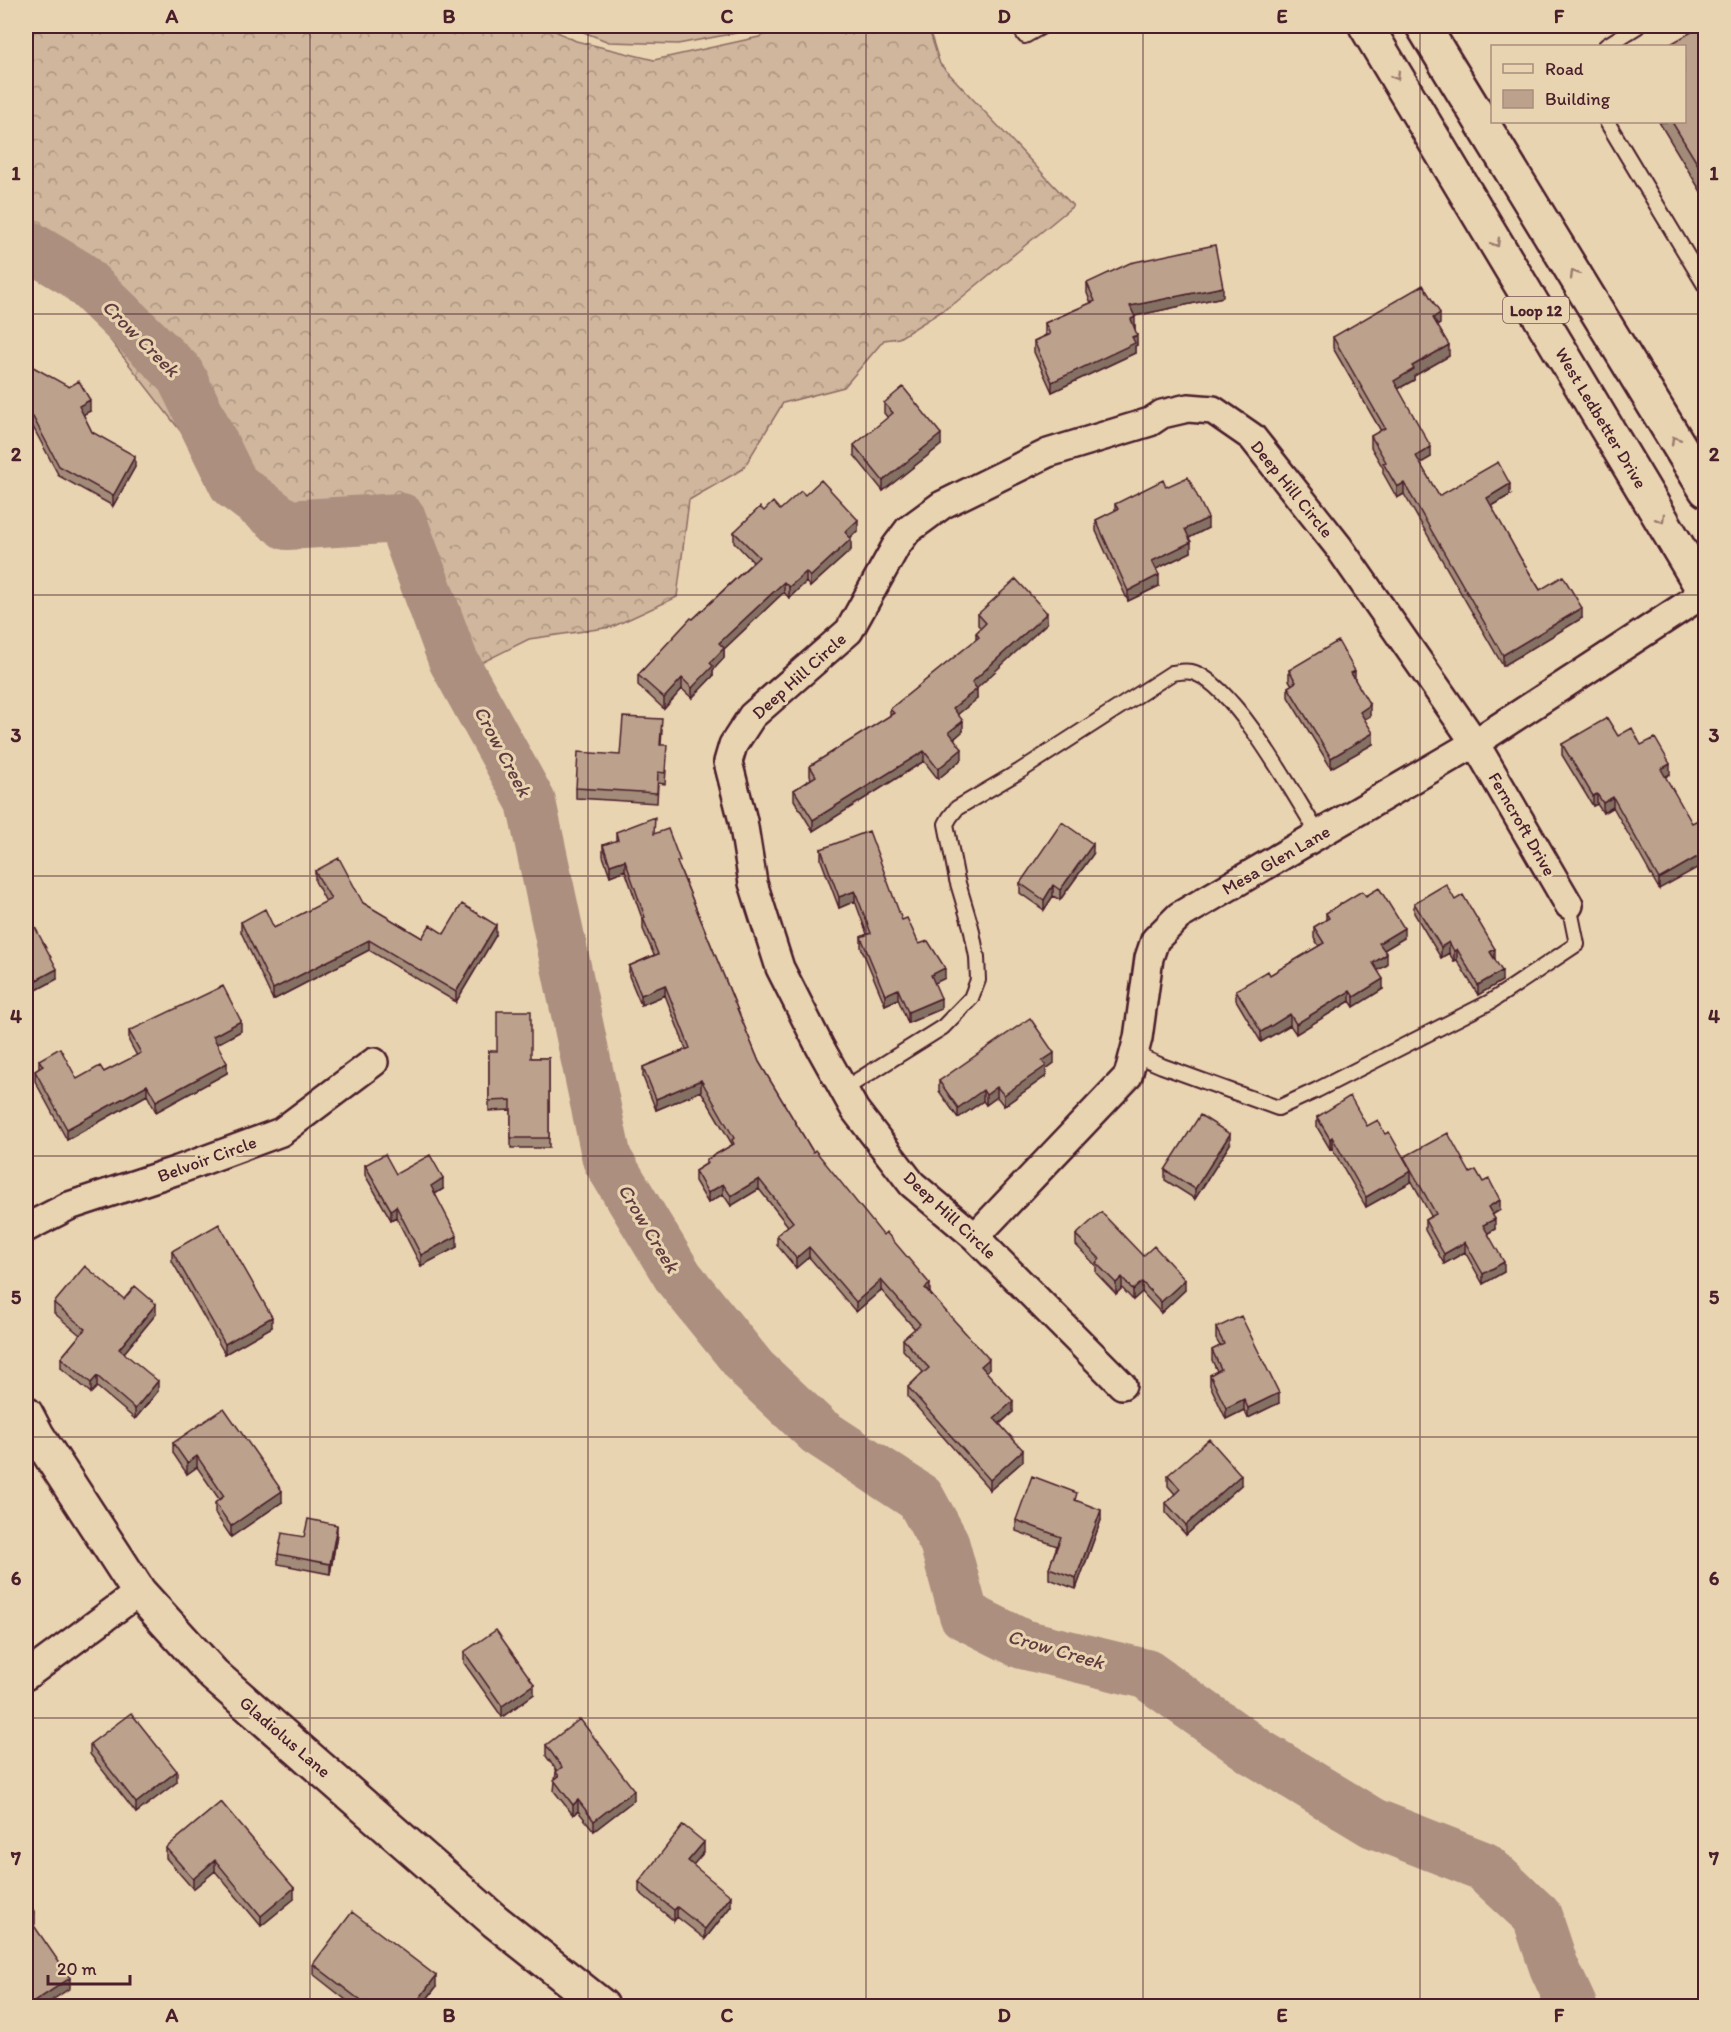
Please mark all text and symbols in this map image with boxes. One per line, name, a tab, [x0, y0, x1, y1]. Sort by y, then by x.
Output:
text: A	[165, 4, 179, 28]
text: B	[443, 4, 456, 28]
text: C	[721, 4, 734, 28]
text: D	[997, 4, 1011, 28]
text: E	[1276, 4, 1288, 28]
text: F	[1554, 4, 1565, 28]
legend	[1491, 45, 1686, 123]
text: Road	[1545, 58, 1584, 80]
one-way arrow	[1389, 70, 1401, 80]
text: Building	[1545, 88, 1611, 110]
text: 1	[11, 161, 21, 185]
text: 1	[1709, 161, 1719, 185]
one-way arrow	[1489, 237, 1501, 247]
one-way arrow	[1569, 270, 1581, 280]
water label: Crow Creek	[97, 294, 186, 383]
road number: Loop 12	[1503, 297, 1569, 323]
street label: West Ledbetter Drive	[1550, 344, 1652, 492]
street label: Deep Hill Circle	[1246, 436, 1338, 542]
one-way arrow	[1671, 436, 1683, 446]
text: 2	[11, 442, 22, 466]
text: 2	[1709, 442, 1720, 466]
one-way arrow	[1653, 513, 1665, 523]
street label: Deep Hill Circle	[747, 628, 851, 724]
water label: Crow Creek	[469, 702, 538, 802]
text: 3	[11, 723, 22, 747]
text: 3	[1709, 723, 1720, 747]
street label: Ferncroft Drive	[1483, 768, 1561, 880]
street label: Mesa Glen Lane	[1218, 820, 1334, 900]
text: 4	[10, 1004, 22, 1028]
text: 4	[1708, 1004, 1720, 1028]
street label: Belvoir Circle	[155, 1131, 259, 1187]
street label: Deep Hill Circle	[899, 1166, 1001, 1264]
water label: Crow Creek	[613, 1179, 686, 1278]
text: 5	[11, 1285, 22, 1309]
text: 5	[1709, 1285, 1720, 1309]
text: 6	[11, 1566, 22, 1590]
text: 6	[1709, 1566, 1720, 1590]
water label: Crow Creek	[1005, 1624, 1109, 1675]
street label: Gladiolus Lane	[235, 1691, 335, 1783]
text: 7	[10, 1846, 21, 1870]
text: 7	[1708, 1846, 1719, 1870]
scale bar	[48, 1948, 130, 1986]
text: 20 m	[57, 1958, 97, 1980]
text: A	[165, 2003, 179, 2027]
text: B	[443, 2003, 456, 2027]
text: C	[721, 2003, 734, 2027]
text: D	[997, 2003, 1011, 2027]
text: E	[1276, 2003, 1288, 2027]
text: F	[1554, 2003, 1565, 2027]

